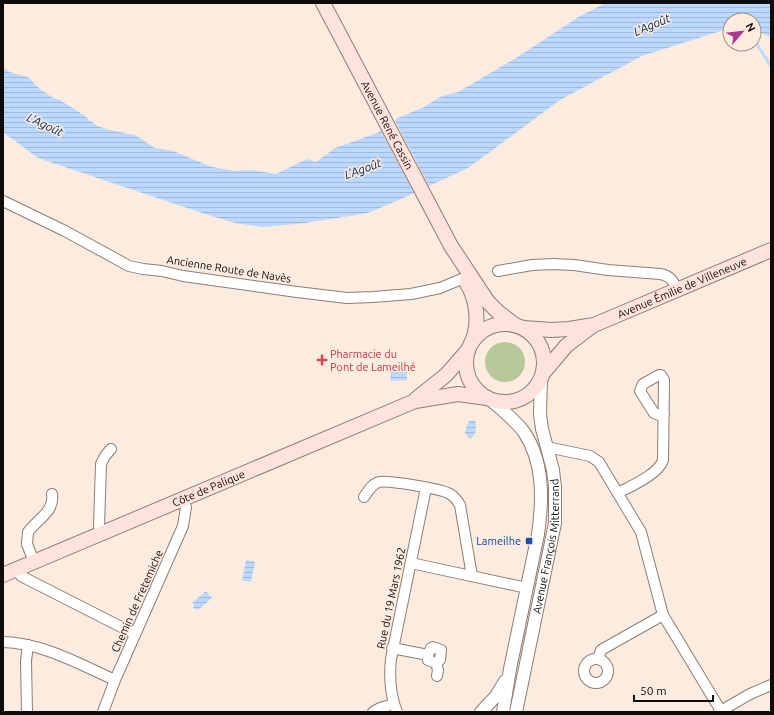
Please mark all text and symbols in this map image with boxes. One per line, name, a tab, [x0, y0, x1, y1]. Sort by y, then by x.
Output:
water label: L'Agoût	[632, 11, 672, 38]
north arrow	[722, 12, 762, 52]
text: N	[744, 21, 758, 34]
street label: Avenue René Cassin	[359, 79, 416, 171]
water label: L'Agoût	[25, 111, 66, 139]
water label: L'Agoût	[342, 156, 383, 181]
street label: Ancienne Route de Navès	[166, 253, 292, 285]
street label: Avenue Émilie de Villeneuve	[616, 255, 748, 320]
place label: Pharmacie du Pont de Lameilhé	[330, 348, 416, 373]
marker: Pharmacie du Pont de Lameilhé	[317, 355, 327, 365]
street label: Côte de Palique	[170, 468, 247, 509]
street label: Avenue François Mitterrand	[530, 478, 561, 615]
place label: Lameilhe	[476, 535, 521, 547]
marker: Lameilhe	[524, 536, 534, 546]
street label: Rue du 19 Mars 1962	[374, 546, 408, 650]
street label: Chemin de Fretemiche	[109, 548, 165, 654]
scale bar	[634, 677, 713, 703]
text: 50 m	[640, 684, 667, 697]

